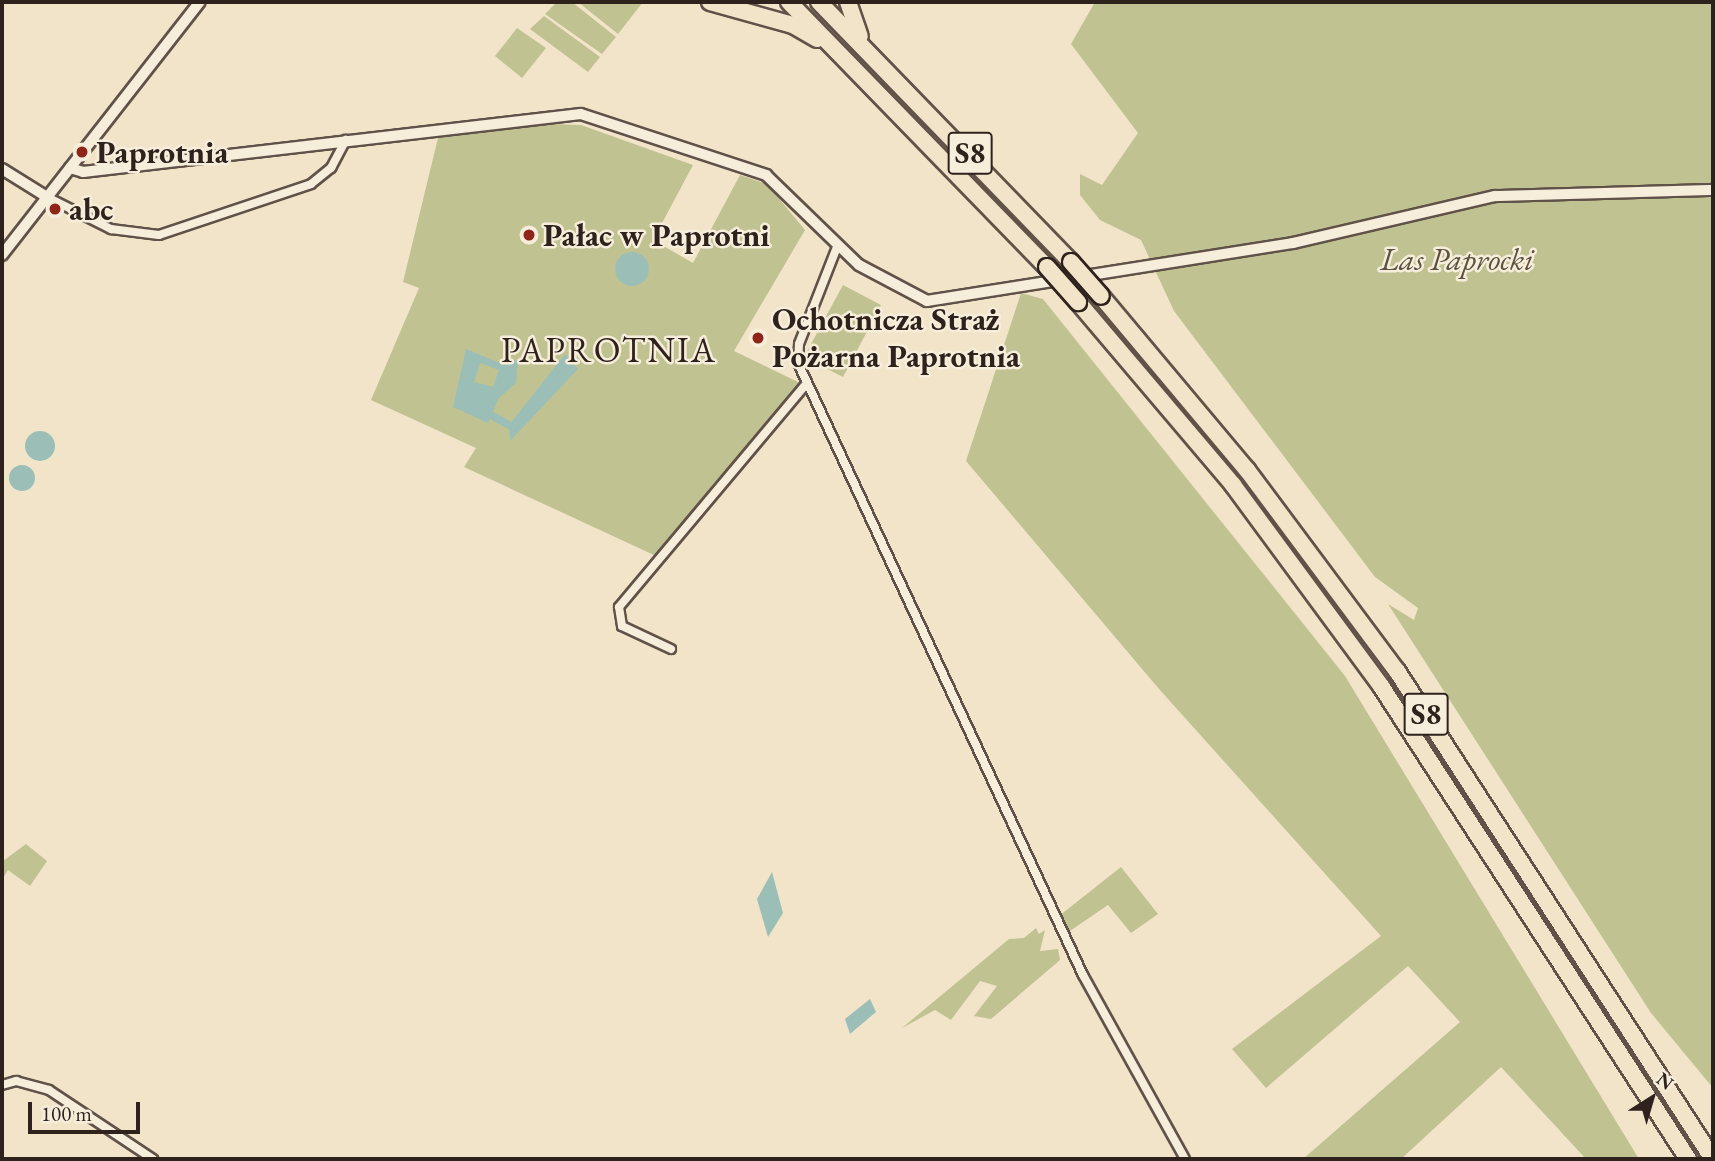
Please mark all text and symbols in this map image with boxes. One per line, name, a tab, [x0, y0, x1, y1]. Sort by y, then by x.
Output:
road number: S8	[947, 127, 993, 180]
place label: Paprotnia	[96, 133, 229, 171]
marker: Paprotnia	[74, 144, 90, 160]
place label: abc	[69, 190, 114, 228]
marker: abc	[47, 201, 63, 217]
place label: Pałac w Paprotni	[543, 216, 770, 254]
marker: Pałac w Paprotni	[521, 227, 537, 243]
park label: Las Paprocki	[1380, 240, 1534, 278]
place label: Ochotnicza Straż Pożarna Paprotnia	[772, 301, 1020, 376]
district label: PAPROTNIA	[502, 329, 716, 371]
marker: Ochotnicza Straż Pożarna Paprotnia	[750, 330, 766, 346]
road number: S8	[1403, 688, 1449, 740]
north arrow	[1617, 1063, 1687, 1133]
text: N	[1651, 1066, 1679, 1095]
scale bar	[32, 1088, 144, 1132]
text: 100 m	[41, 1100, 92, 1127]

